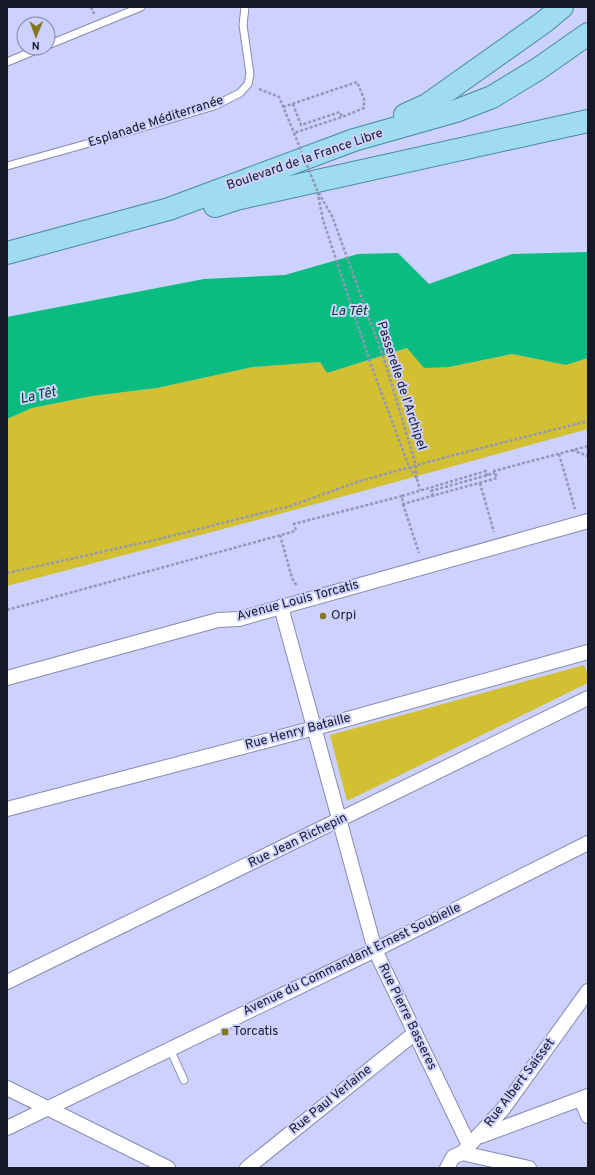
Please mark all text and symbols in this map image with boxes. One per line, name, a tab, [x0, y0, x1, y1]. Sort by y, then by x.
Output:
north arrow	[16, 16, 56, 56]
text: N	[32, 38, 40, 52]
street label: Esplanade Méditerranée	[86, 93, 226, 151]
street label: Boulevard de la France Libre	[225, 126, 385, 194]
water label: La Têt	[331, 303, 368, 320]
street label: Passerelle de l'Archipel	[373, 319, 429, 453]
water label: La Têt	[18, 384, 59, 408]
street label: Avenue Louis Torcatis	[235, 577, 361, 625]
place label: Orpi	[331, 608, 356, 624]
marker: Orpi	[318, 611, 328, 621]
street label: Rue Henry Bataille	[243, 710, 353, 754]
street label: Rue Jean Richepin	[246, 810, 350, 872]
street label: Avenue du Commandant Ernest Soubielle	[240, 900, 464, 1020]
street label: Rue Pierre Basseres	[374, 961, 440, 1073]
place label: Torcatis	[233, 1024, 278, 1040]
marker: Torcatis	[220, 1027, 230, 1037]
street label: Rue Albert Saisset	[481, 1035, 559, 1131]
street label: Rue Paul Verlaine	[287, 1062, 375, 1138]

